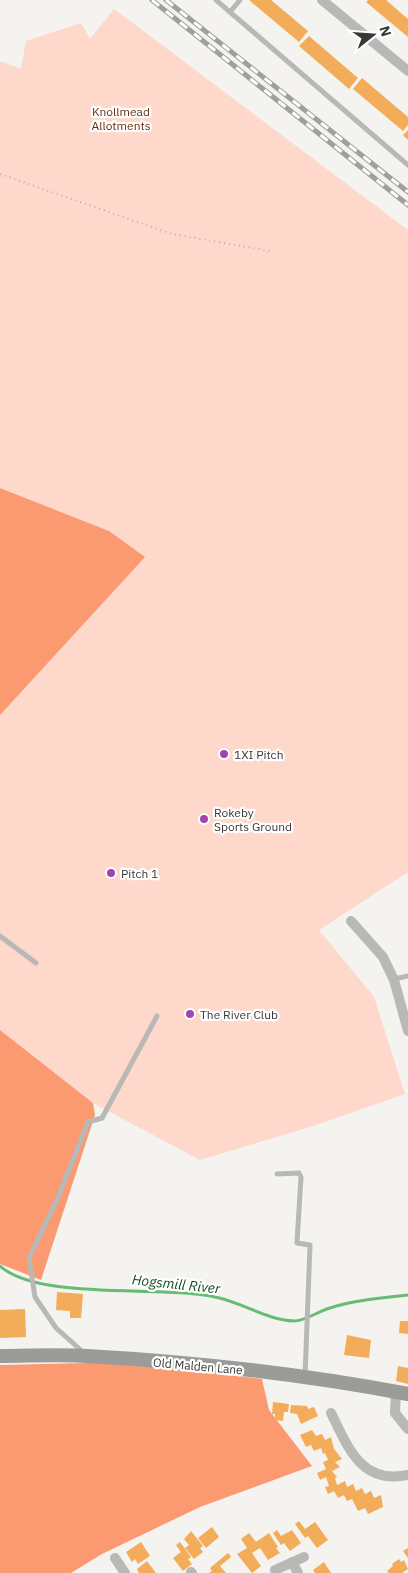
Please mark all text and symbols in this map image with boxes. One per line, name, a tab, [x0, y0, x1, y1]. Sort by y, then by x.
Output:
north arrow	[348, 10, 398, 60]
text: N	[375, 24, 396, 39]
park label: Knollmead Allotments	[91, 104, 151, 133]
place label: 1XI Pitch	[234, 747, 283, 762]
marker: 1XI Pitch	[218, 748, 230, 760]
place label: Rokeby Sports Ground	[214, 805, 292, 834]
marker: Rokeby Sports Ground	[198, 813, 210, 825]
place label: Pitch 1	[121, 866, 158, 881]
marker: Pitch 1	[105, 867, 117, 879]
place label: The River Club	[200, 1007, 278, 1022]
marker: The River Club	[184, 1008, 196, 1020]
water label: Hogsmill River	[131, 1270, 222, 1298]
street label: Old Malden Lane	[153, 1355, 244, 1377]

